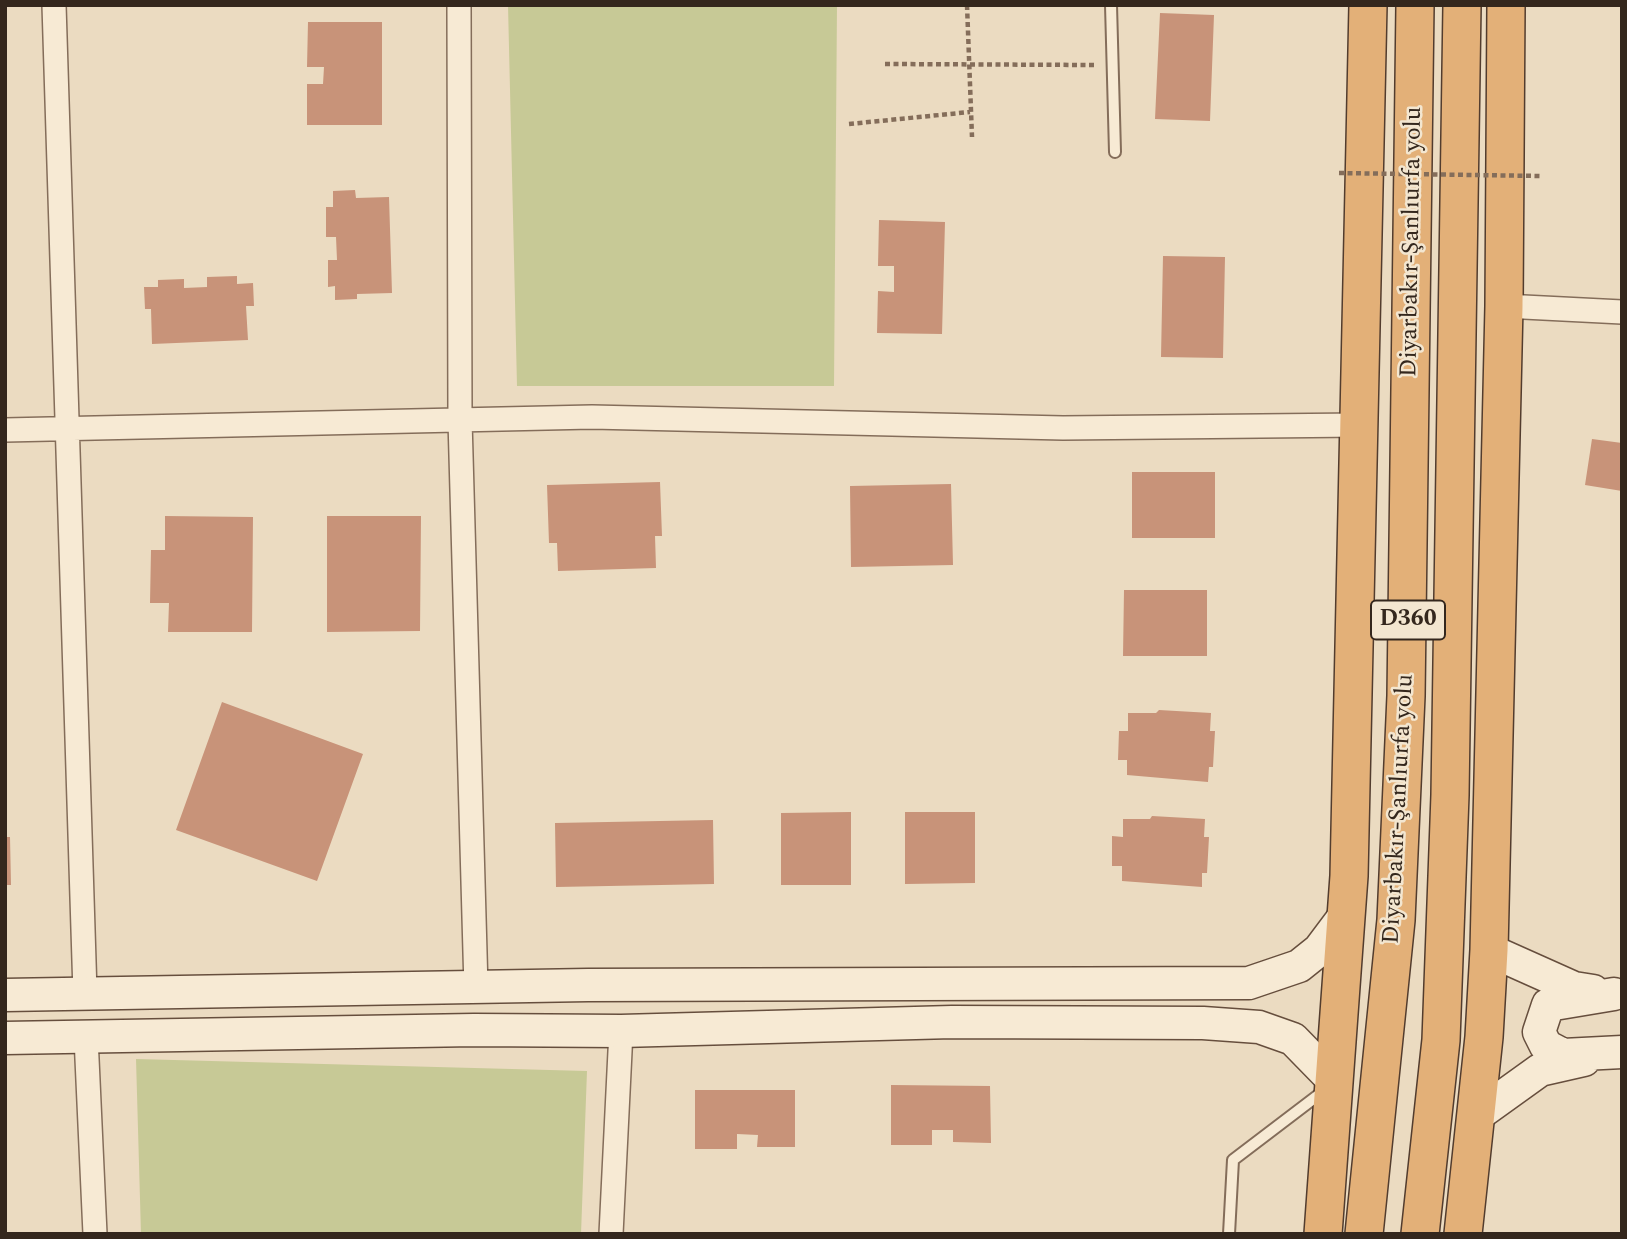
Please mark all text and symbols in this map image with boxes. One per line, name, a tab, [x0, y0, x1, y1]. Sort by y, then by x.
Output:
street label: Diyarbakır-Şanlıurfa yolu	[1396, 107, 1430, 377]
road number: D360	[1371, 600, 1445, 640]
street label: Diyarbakır-Şanlıurfa yolu	[1379, 673, 1421, 945]

